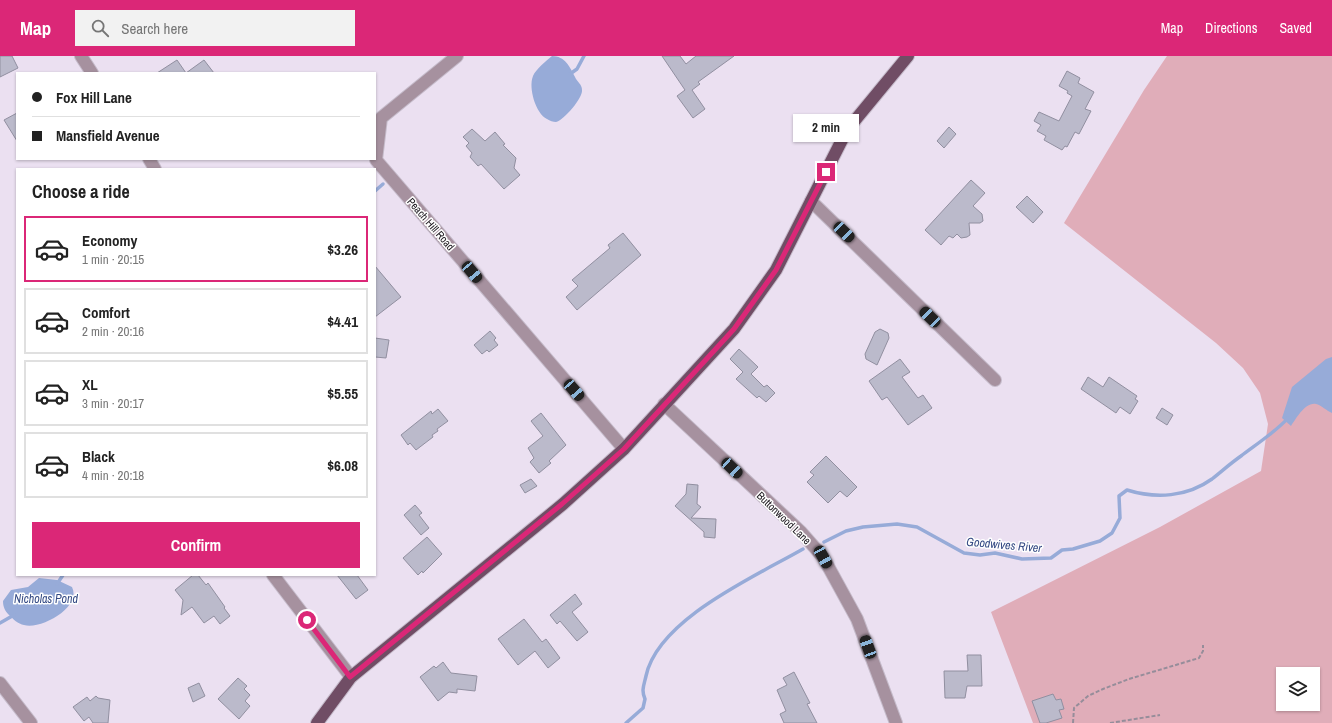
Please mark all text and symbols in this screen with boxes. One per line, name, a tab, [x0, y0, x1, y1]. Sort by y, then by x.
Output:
search box	[75, 10, 355, 46]
text: Map	[20, 15, 51, 41]
icon: search	[89, 17, 111, 39]
text: Search here	[121, 18, 188, 39]
text: Map	[1161, 19, 1183, 37]
text: Directions	[1205, 19, 1257, 37]
text: Saved	[1279, 19, 1312, 37]
text: Fox Hill Lane	[56, 87, 132, 108]
callout: 2 min	[793, 114, 859, 142]
text: 2 min	[812, 119, 840, 136]
text: Mansfield Avenue	[56, 125, 160, 146]
route end	[817, 163, 835, 181]
text: Choose a ride	[32, 179, 130, 204]
street label: Peach Hill Road	[404, 195, 458, 253]
car	[831, 219, 857, 245]
text: Economy	[82, 230, 137, 251]
icon: car	[34, 231, 70, 267]
text: $3.26	[327, 239, 358, 260]
text: 1 min · 20:15	[82, 251, 144, 268]
car	[460, 259, 484, 285]
text: Comfort	[82, 302, 130, 323]
icon: car	[34, 303, 70, 339]
car	[917, 304, 943, 330]
text: $4.41	[327, 311, 358, 332]
text: 2 min · 20:16	[82, 323, 144, 340]
text: XL	[82, 374, 98, 395]
icon: car	[34, 375, 70, 411]
car	[562, 377, 586, 403]
text: $5.55	[327, 383, 358, 404]
text: 3 min · 20:17	[82, 395, 144, 412]
text: Black	[82, 446, 115, 467]
icon: car	[34, 447, 70, 483]
text: $6.08	[327, 455, 358, 476]
car	[719, 455, 745, 481]
text: 4 min · 20:18	[82, 467, 144, 484]
street label: Buttonwood Lane	[754, 489, 814, 547]
button: Confirm	[32, 522, 360, 568]
water label: Goodwives River	[966, 534, 1043, 556]
car	[812, 544, 834, 570]
water label: Nicholas Pond	[14, 591, 79, 607]
route start	[298, 611, 316, 629]
car	[858, 634, 878, 660]
map controls	[1276, 667, 1320, 711]
button: layers	[1276, 667, 1320, 711]

